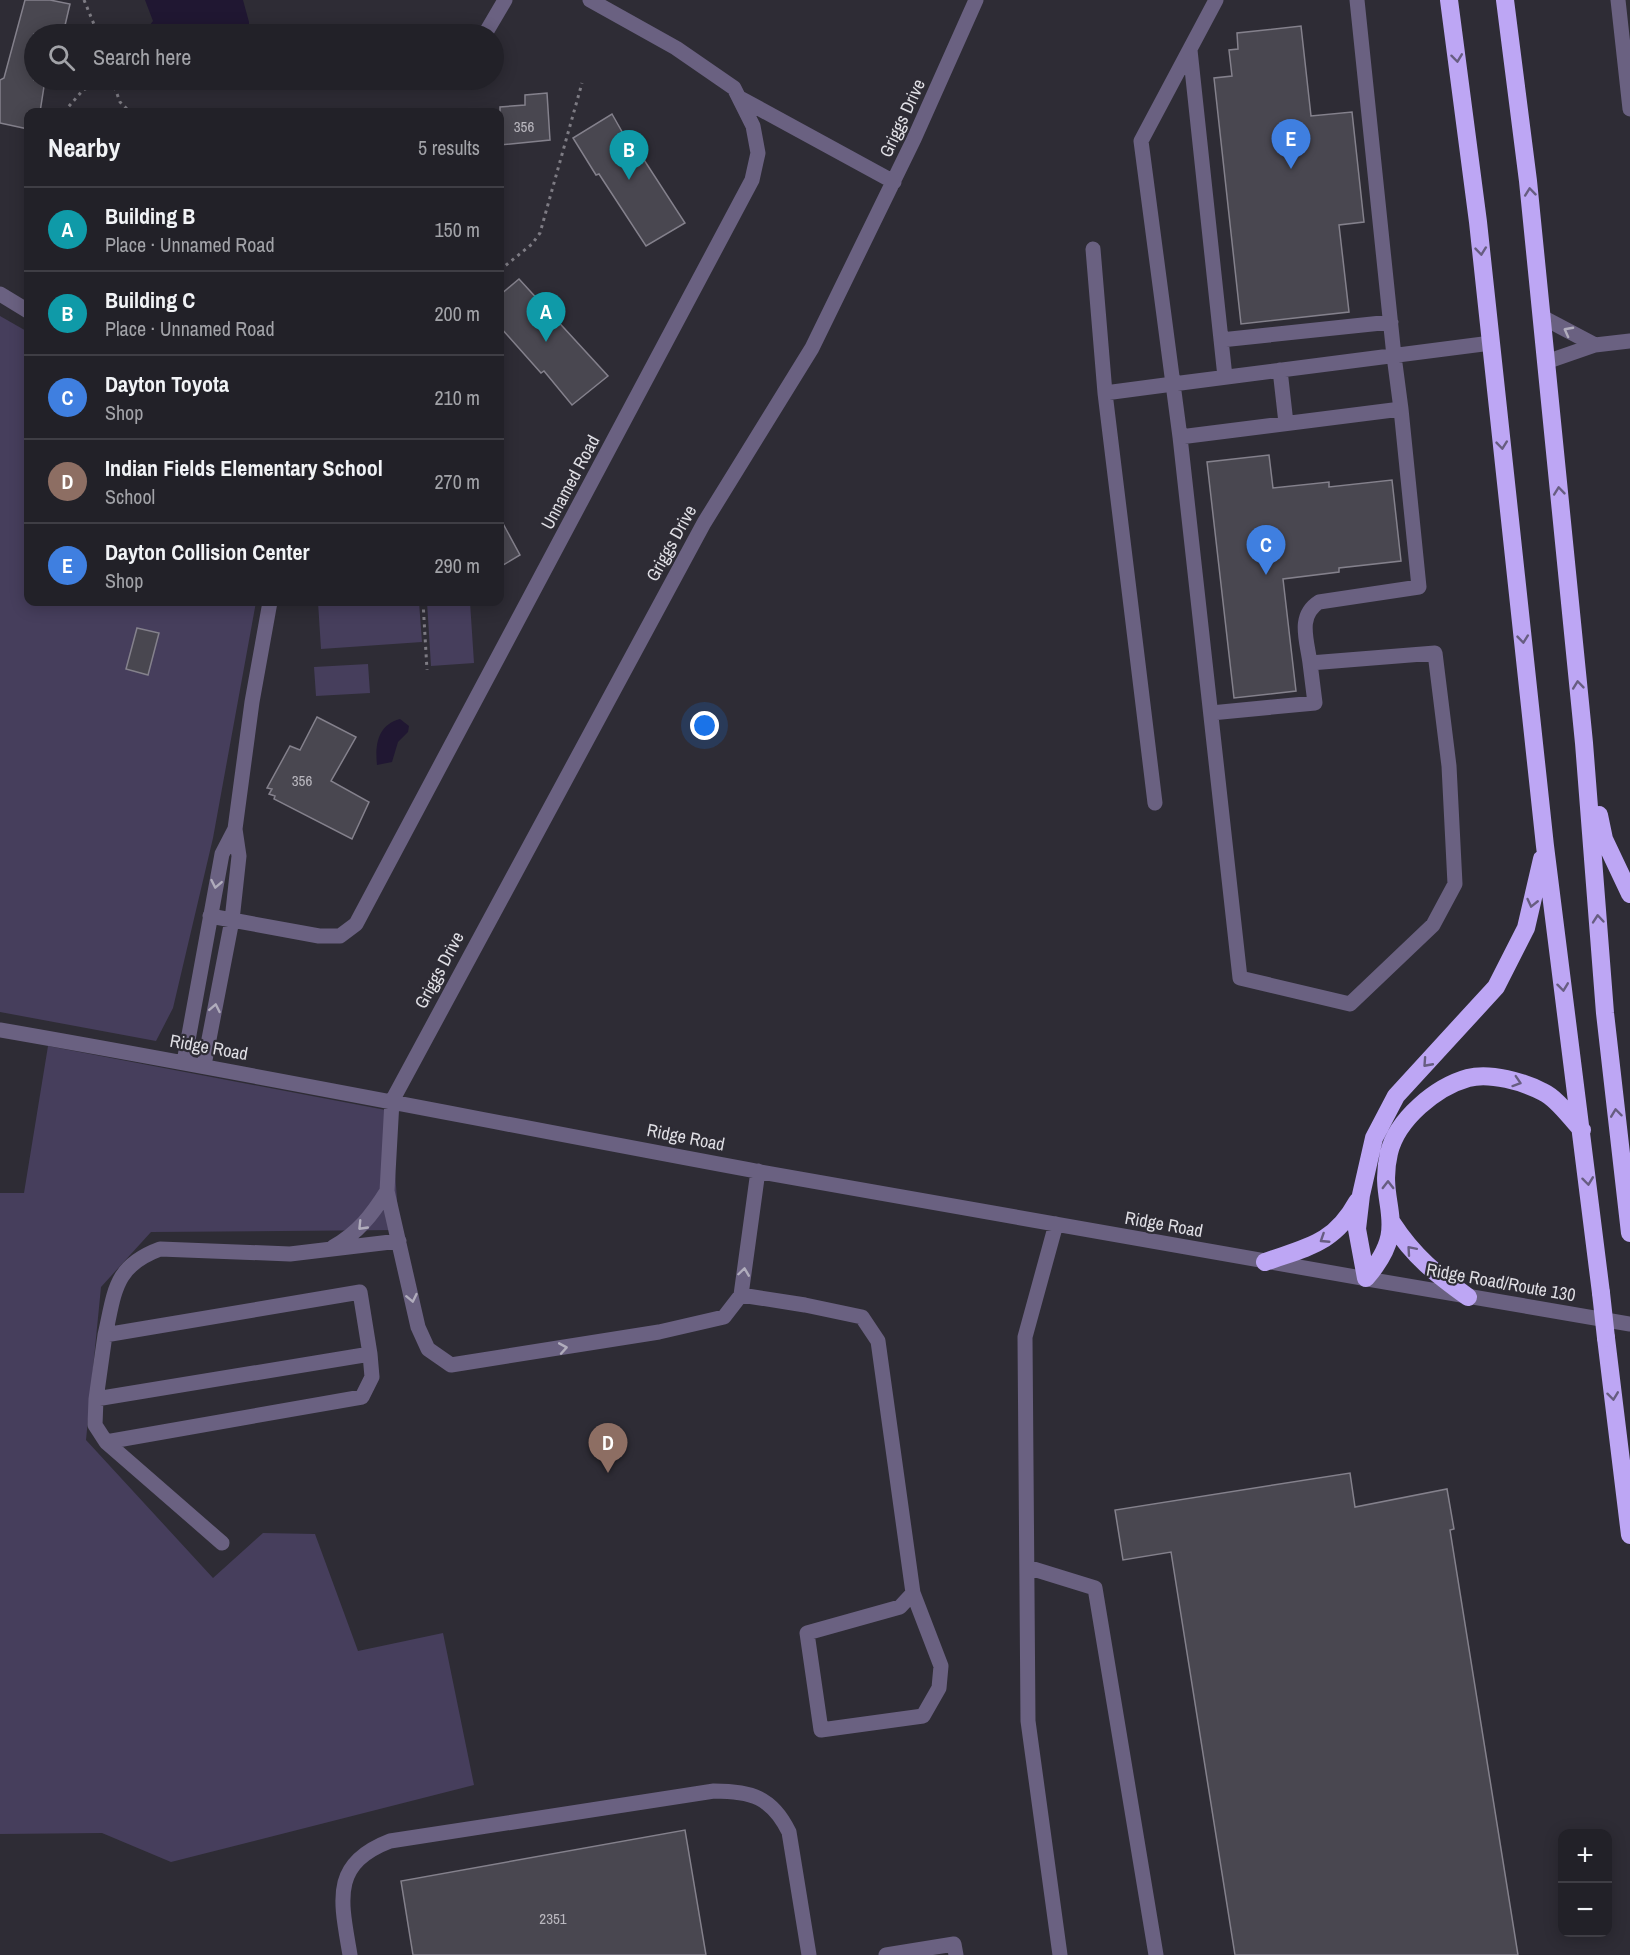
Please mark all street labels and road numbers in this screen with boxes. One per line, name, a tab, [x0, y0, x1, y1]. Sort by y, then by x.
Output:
street label: Griggs Drive	[873, 75, 931, 161]
street label: Unnamed Road	[535, 430, 605, 534]
street label: Griggs Drive	[640, 500, 702, 586]
street label: Griggs Drive	[408, 927, 470, 1013]
street label: Ridge Road	[168, 1028, 250, 1066]
street label: Ridge Road	[645, 1117, 727, 1157]
street label: Ridge Road	[1123, 1205, 1205, 1243]
street label: Ridge Road/Route 130	[1424, 1257, 1578, 1307]

